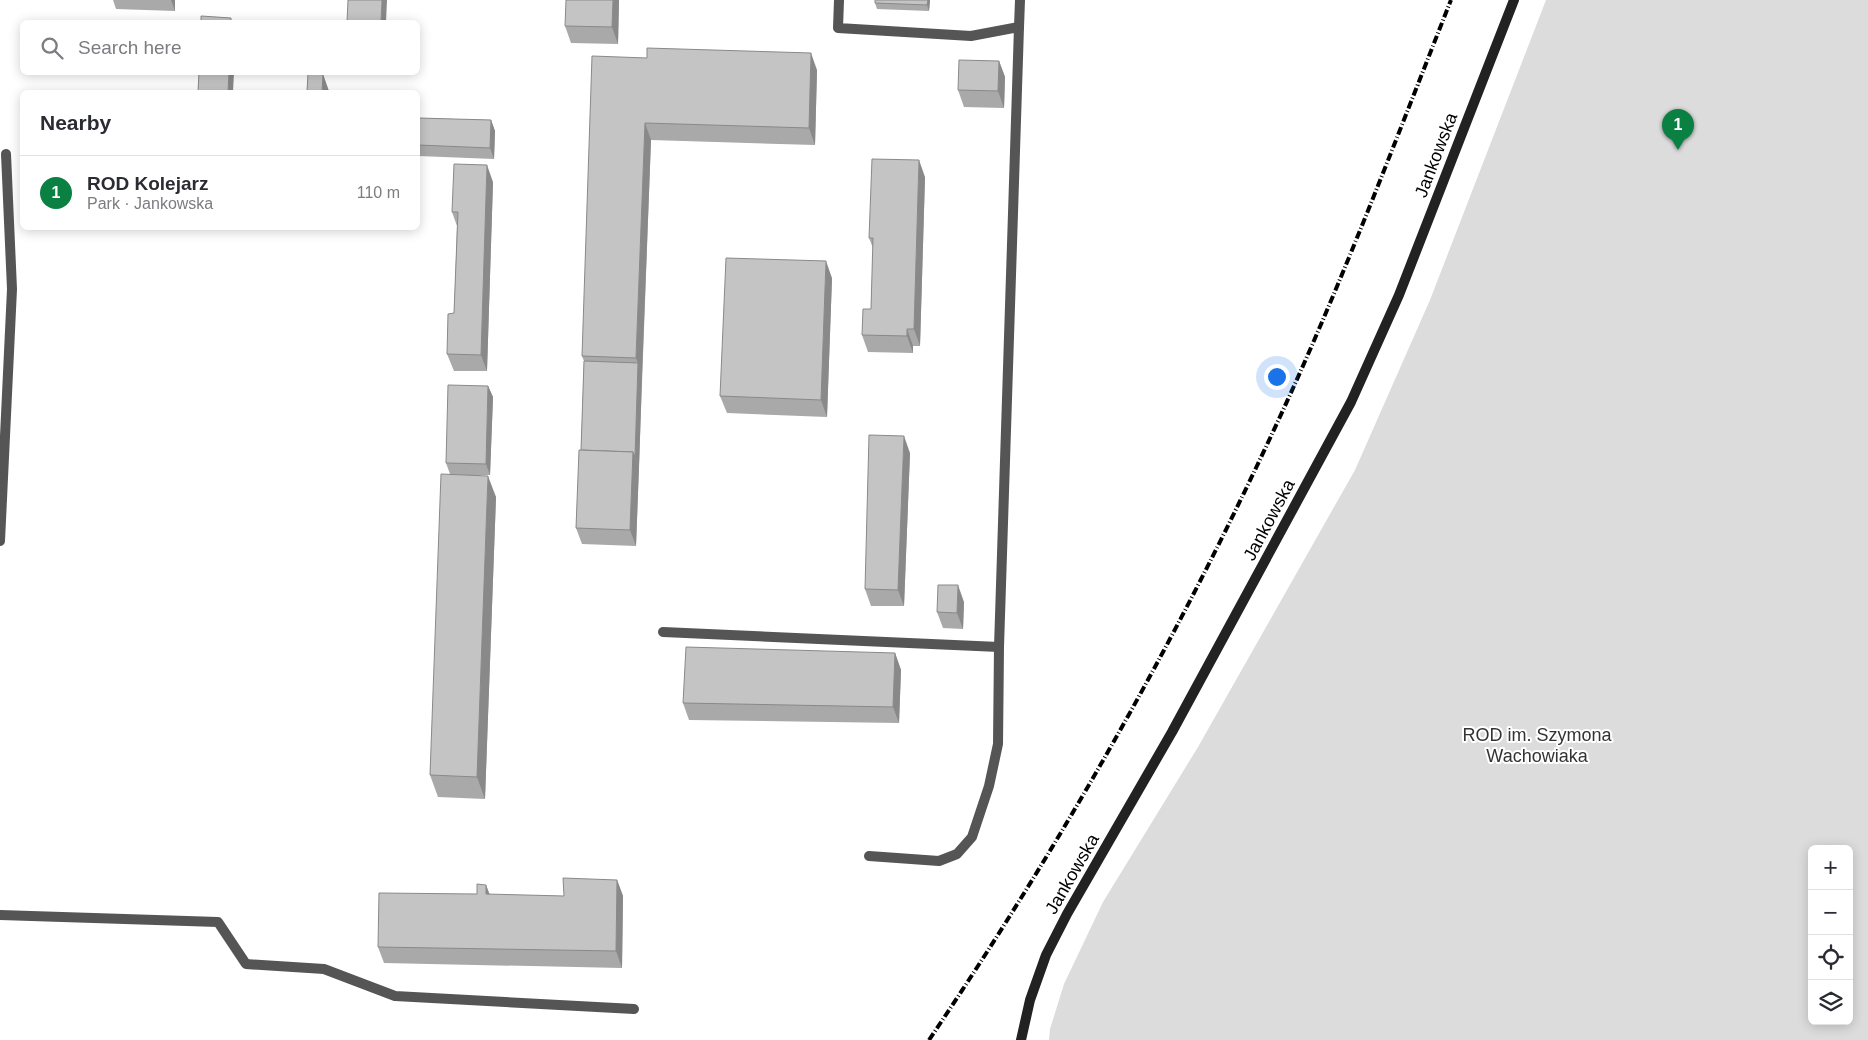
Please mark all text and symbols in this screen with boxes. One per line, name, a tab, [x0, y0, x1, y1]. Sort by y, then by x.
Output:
search box	[20, 20, 420, 75]
icon: search	[38, 34, 66, 62]
text: Search here	[78, 37, 182, 58]
street label: Jankowska	[1411, 109, 1462, 200]
pin: 1	[1662, 109, 1694, 150]
text: Nearby	[40, 111, 111, 134]
text: ROD Kolejarz	[87, 173, 208, 194]
text: 1	[52, 184, 60, 201]
text: 110 m	[357, 184, 400, 201]
text: Park · Jankowska	[87, 195, 213, 212]
your location	[1264, 364, 1290, 390]
street label: Jankowska	[1239, 475, 1299, 564]
park label: ROD im. Szymona Wachowiaka	[1462, 725, 1613, 766]
street label: Jankowska	[1041, 830, 1103, 918]
map controls	[1808, 845, 1853, 1025]
button: +	[1808, 845, 1853, 890]
button: −	[1808, 890, 1853, 935]
button: locate	[1808, 935, 1853, 980]
button: layers	[1808, 980, 1853, 1025]

